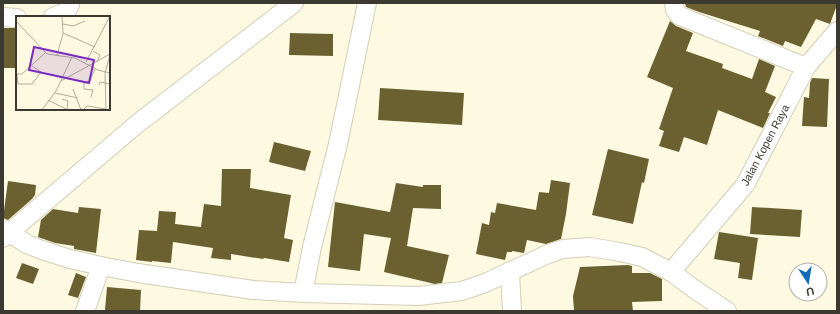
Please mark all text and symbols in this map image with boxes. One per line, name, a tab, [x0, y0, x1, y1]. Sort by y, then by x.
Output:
inset map	[16, 16, 110, 110]
street label: Jalan Kopen Raya	[739, 102, 792, 188]
north arrow	[788, 262, 828, 302]
text: U	[805, 285, 815, 298]

